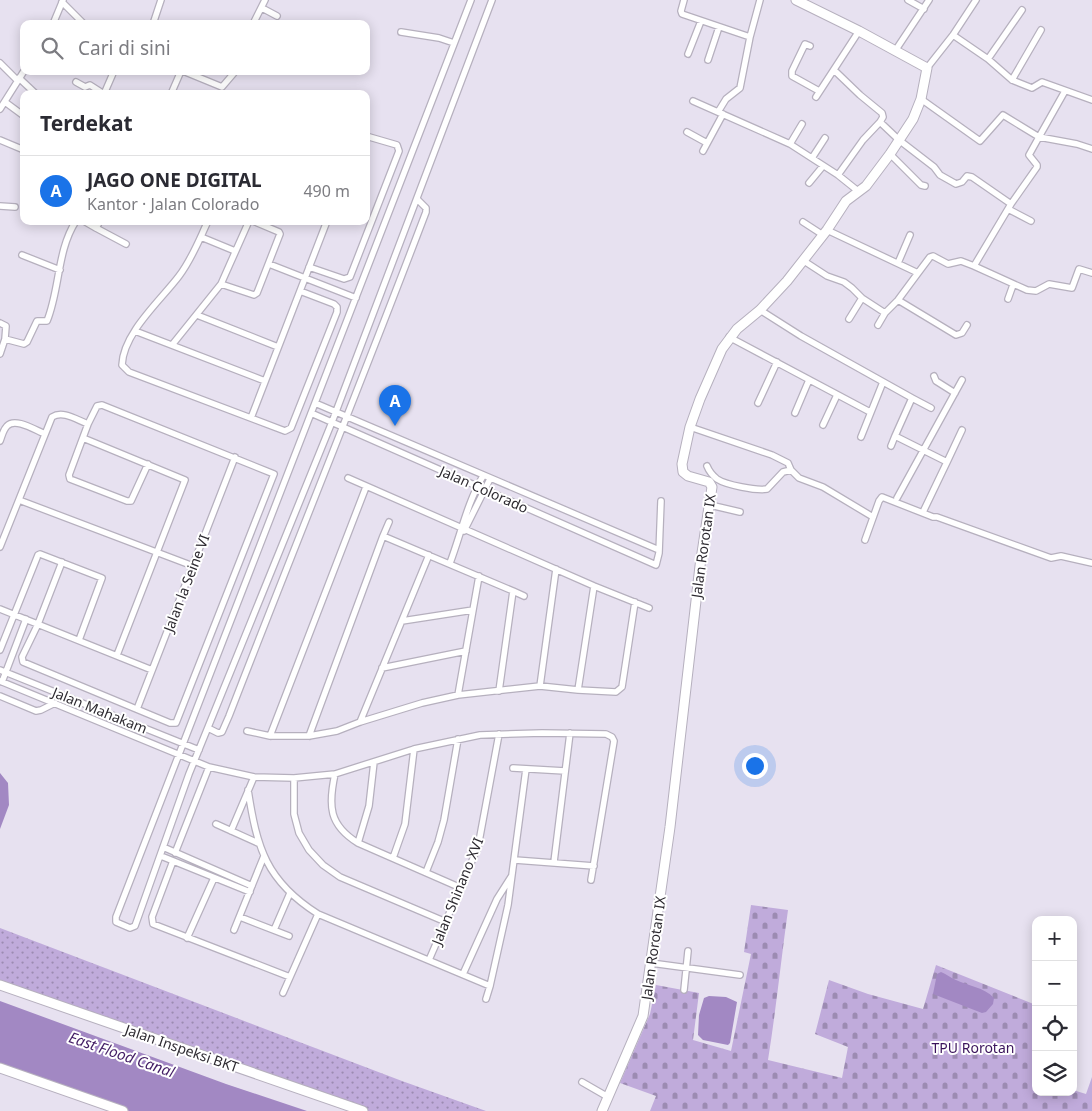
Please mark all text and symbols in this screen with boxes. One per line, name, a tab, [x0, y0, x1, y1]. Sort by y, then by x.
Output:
search box	[20, 20, 370, 75]
icon: search	[38, 34, 66, 62]
text: Cari di sini	[78, 35, 171, 61]
text: Terdekat	[40, 109, 133, 137]
text: JAGO ONE DIGITAL	[87, 167, 262, 193]
text: A	[50, 180, 62, 202]
text: 490 m	[303, 180, 350, 202]
text: Kantor · Jalan Colorado	[87, 193, 259, 215]
pin: A	[379, 385, 411, 426]
street label: Jalan Colorado	[435, 460, 531, 517]
street label: Jalan Rorotan IX	[686, 492, 720, 601]
street label: Jalan la Seine VI	[158, 531, 213, 636]
street label: Jalan Mahakam	[48, 682, 150, 738]
your location	[742, 753, 768, 779]
street label: Jalan Shinano XVI	[426, 834, 487, 949]
street label: Jalan Rorotan IX	[636, 894, 670, 1003]
map controls	[1032, 916, 1077, 1096]
button: +	[1032, 916, 1077, 961]
button: −	[1032, 961, 1077, 1006]
button: locate	[1032, 1006, 1077, 1051]
street label: Jalan Inspeksi BKT	[121, 1019, 242, 1076]
water label: East Flood Canal	[67, 1027, 179, 1082]
park label: TPU Rorotan	[932, 1038, 1014, 1057]
button: layers	[1032, 1051, 1077, 1096]

